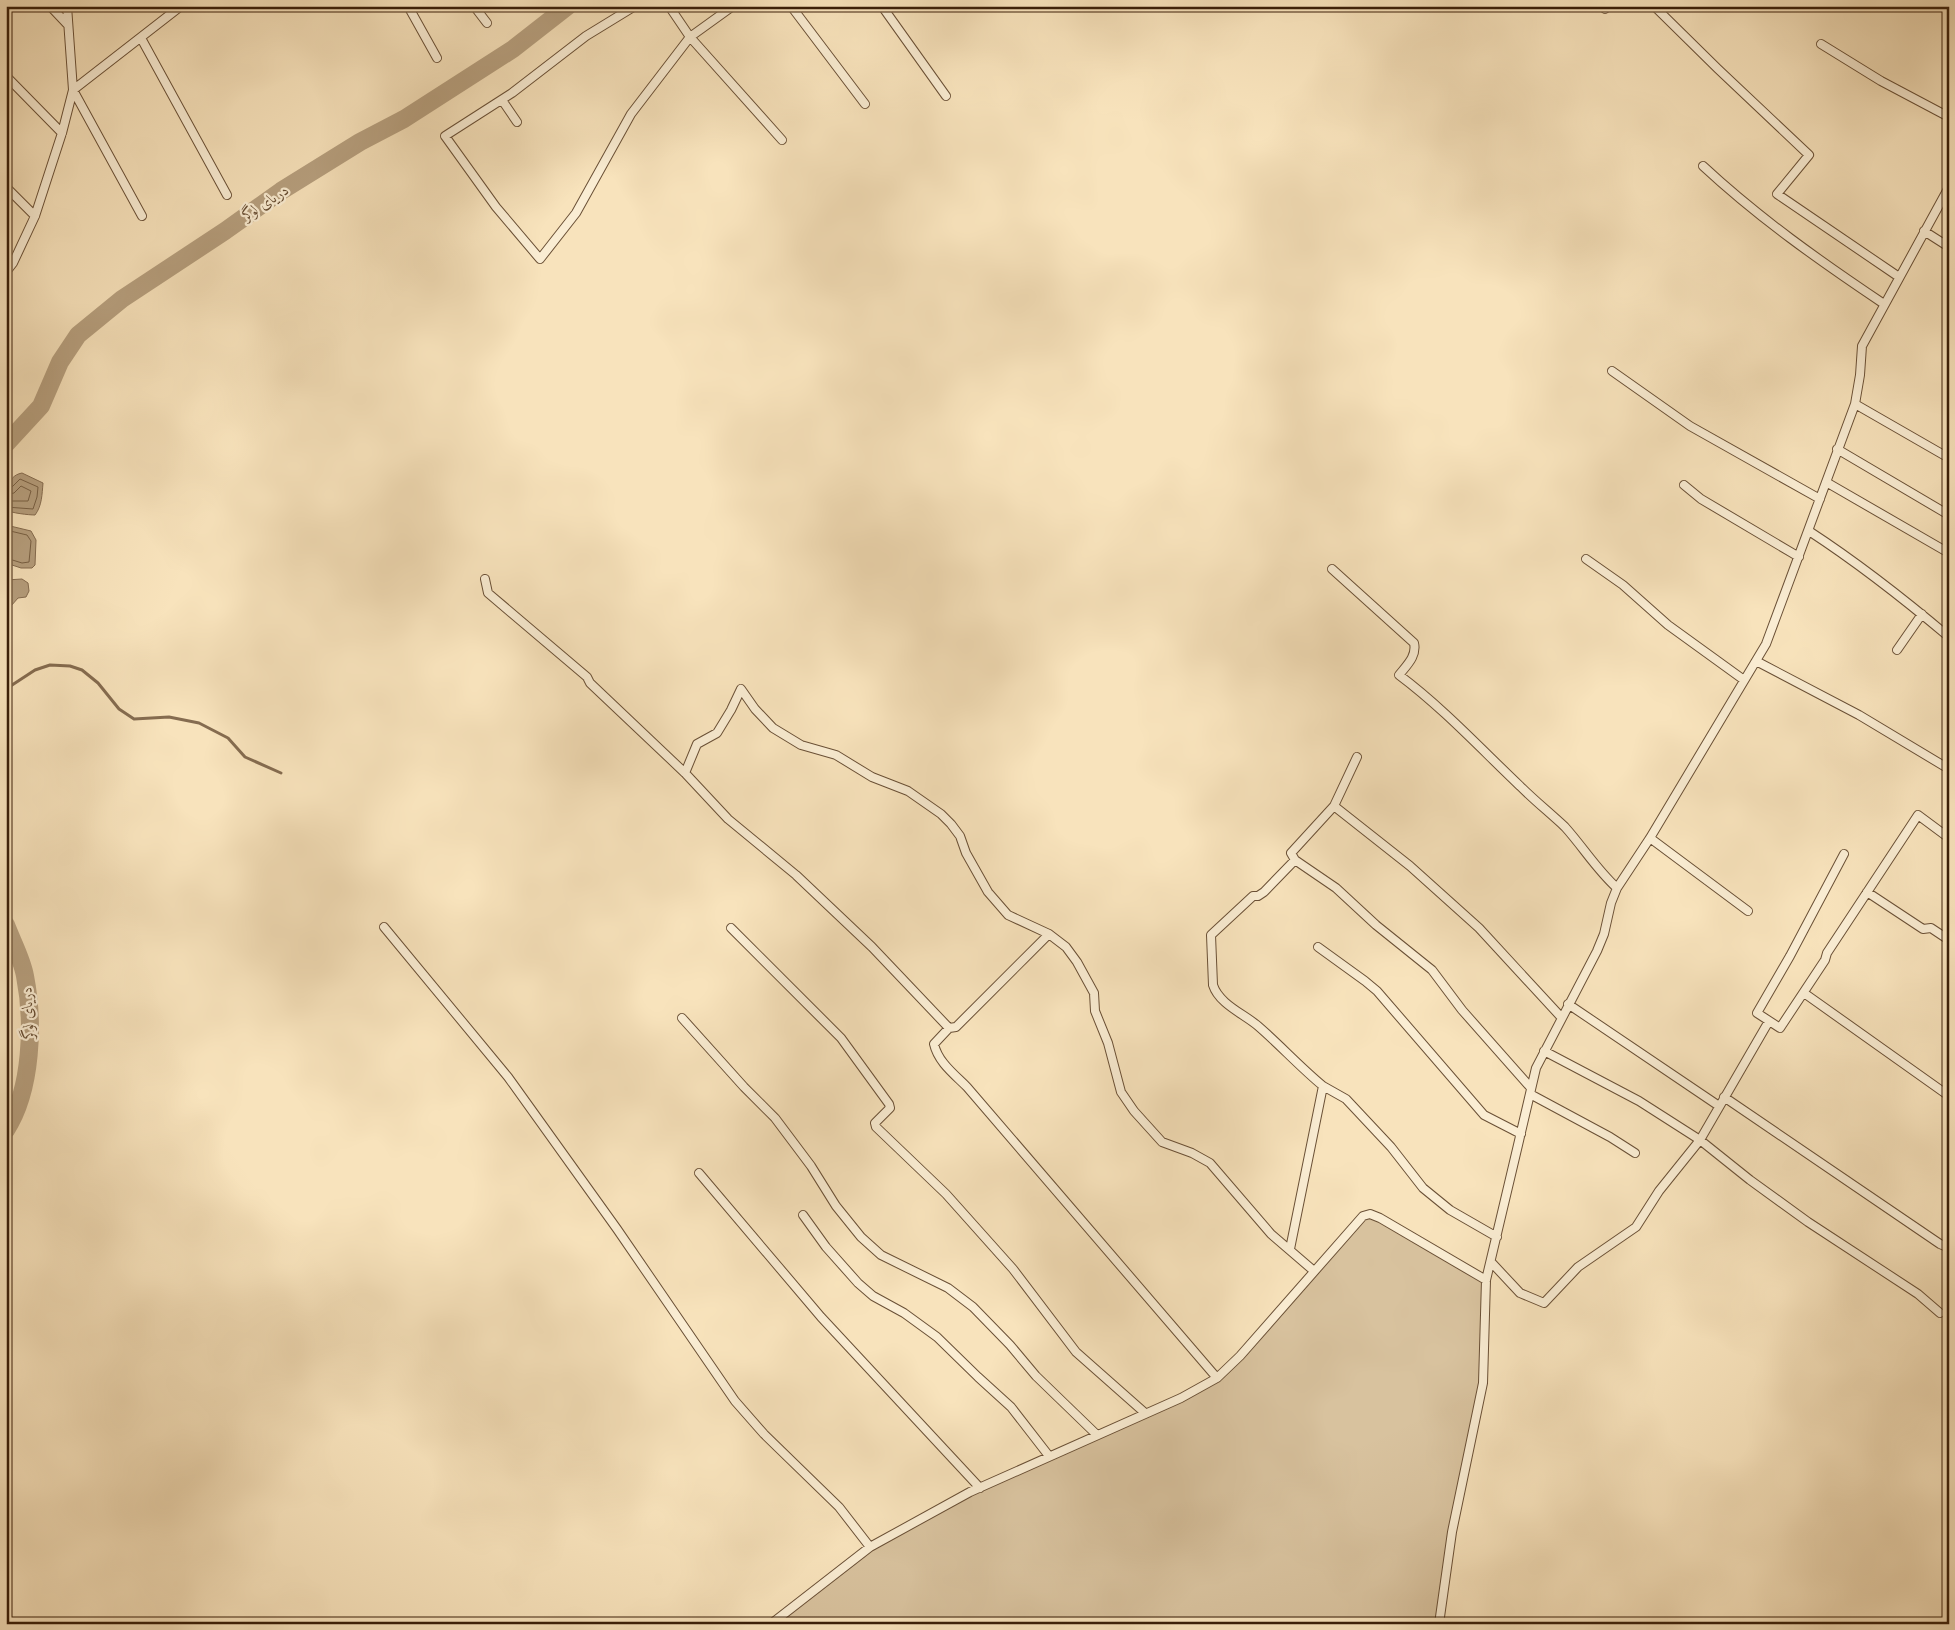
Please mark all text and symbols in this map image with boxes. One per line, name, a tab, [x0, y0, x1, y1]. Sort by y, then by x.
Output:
water label: دریای لوگر	[237, 180, 292, 225]
water label: دریای لوگر	[17, 986, 37, 1041]

